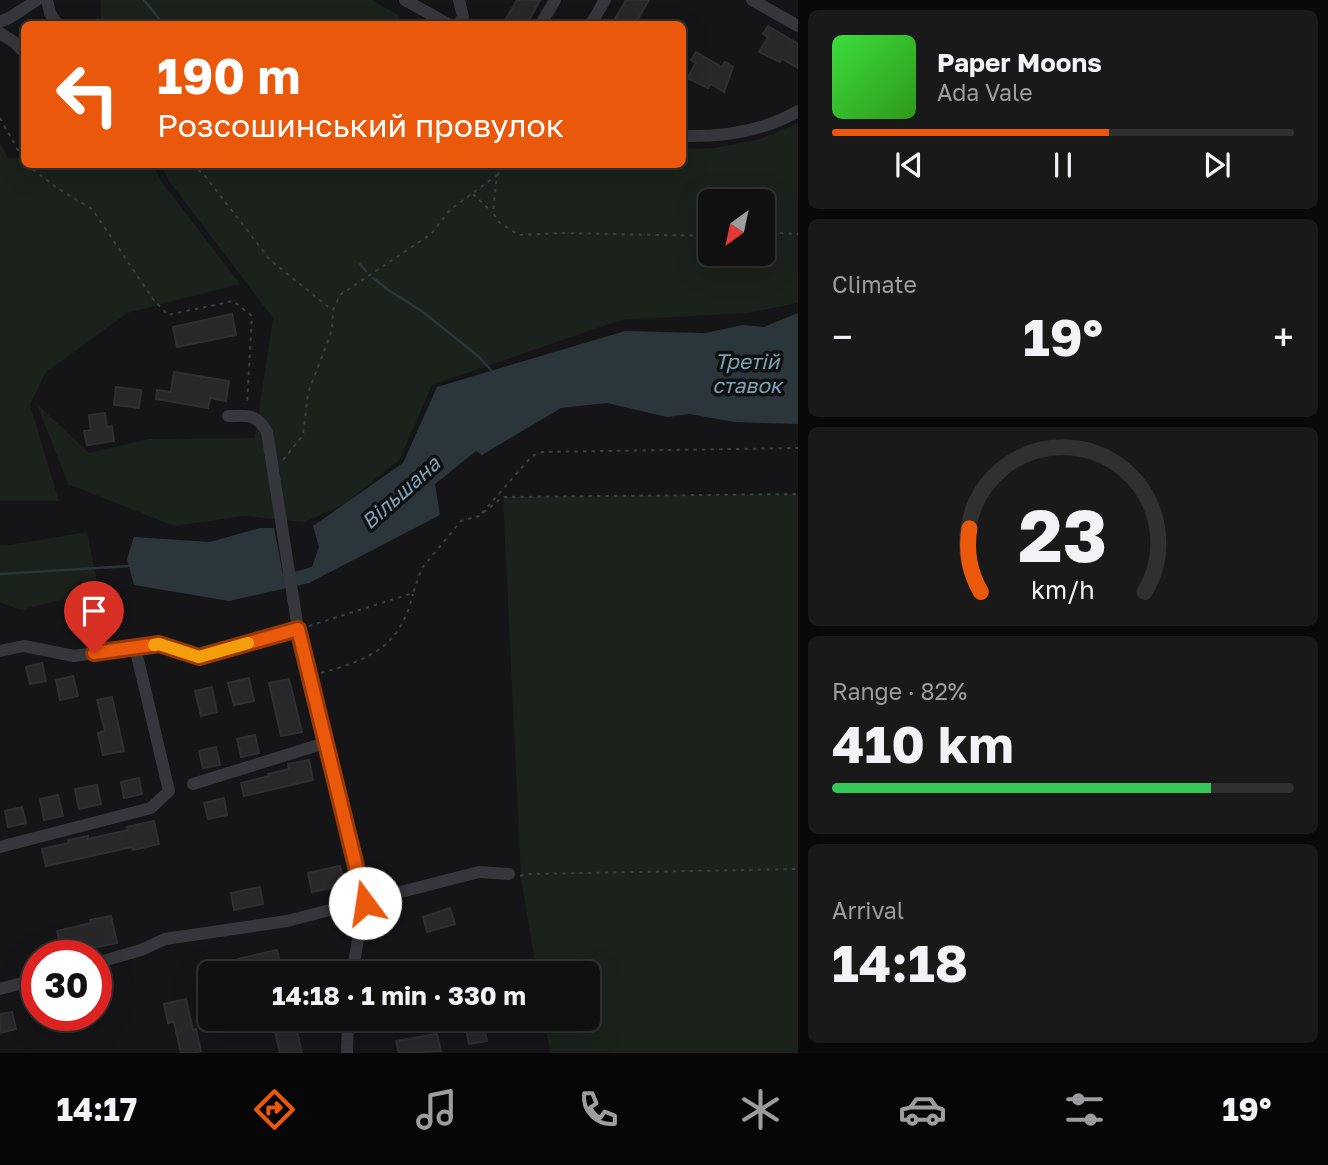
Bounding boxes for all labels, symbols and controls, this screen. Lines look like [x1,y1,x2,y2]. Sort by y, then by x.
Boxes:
text: 190 m [157,46,300,105]
text: Paper Moons [937,47,1102,78]
icon: left [42,49,133,140]
text: Ada Vale [937,78,1033,106]
text: Розсошинський провулок [157,106,564,144]
icon: previous [890,146,928,184]
icon: pause [1044,146,1082,184]
icon: next [1198,146,1236,184]
north arrow [698,189,775,266]
map controls [698,189,775,266]
text: Climate [832,270,917,298]
text: 19° [1023,305,1103,367]
text: − [832,314,853,359]
text: + [1273,314,1294,359]
water label: Третій ставок [712,348,785,398]
water label: Вільшана [356,450,446,534]
text: 23 [1019,492,1107,579]
text: km/h [1031,574,1095,605]
pin [64,581,124,653]
icon: arrive [75,592,113,630]
text: Range · 82% [832,677,967,705]
text: 410 km [832,712,1014,774]
position arrow [328,866,402,940]
text: Arrival [832,896,904,924]
text: 14:18 [832,931,968,993]
speed limit sign: 30 [21,940,112,1031]
text: 14:18 · 1 min · 330 m [272,980,526,1011]
icon: directions [250,1085,299,1134]
icon: music [412,1085,461,1134]
icon: phone [574,1085,623,1134]
icon: climate [736,1085,785,1134]
icon: car [898,1085,947,1134]
icon: filters [1060,1085,1109,1134]
text: 14:17 [57,1090,137,1128]
text: 19° [1222,1090,1271,1128]

